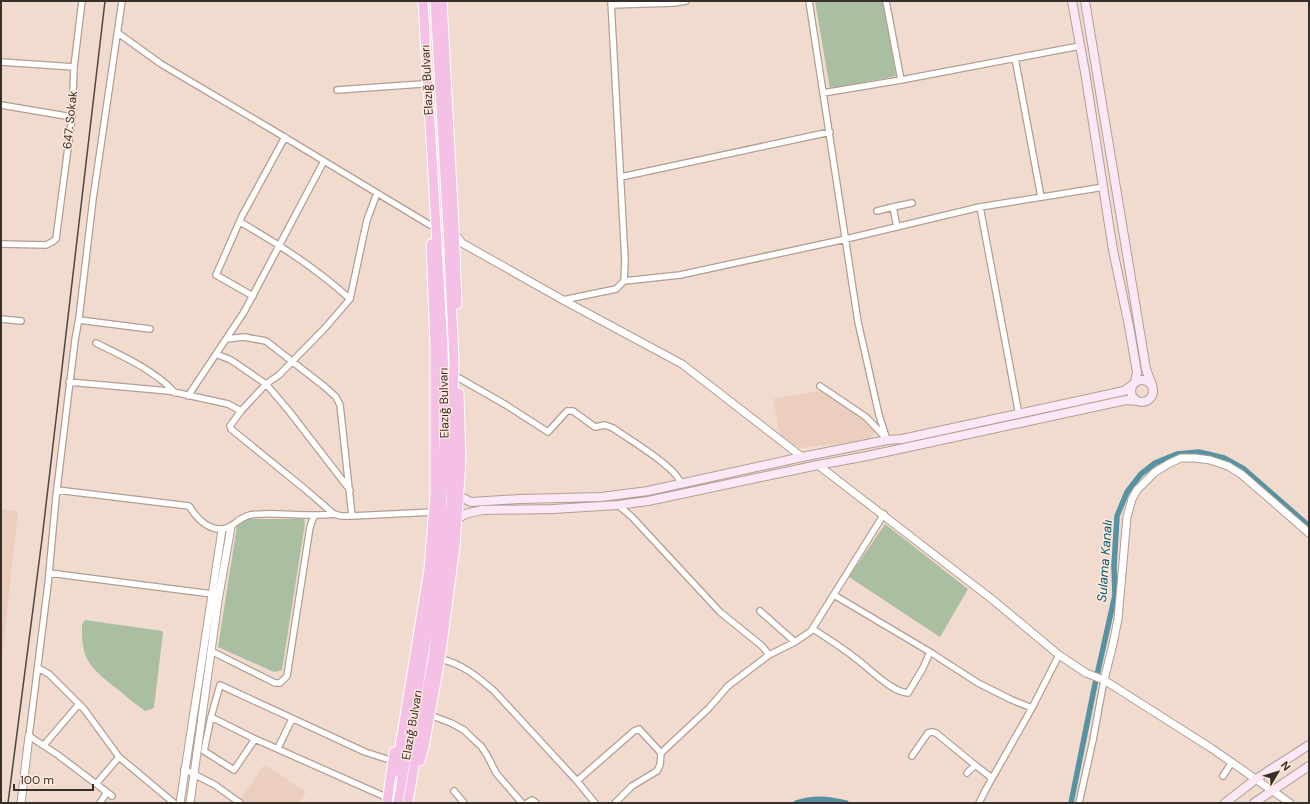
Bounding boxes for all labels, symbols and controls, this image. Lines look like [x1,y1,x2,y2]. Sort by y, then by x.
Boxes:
street label: Elazığ Bulvarı [417,44,437,116]
street label: 647. Sokak [59,90,81,150]
street label: Elazığ Bulvarı [435,368,453,438]
water label: Sulama Kanalı [1093,519,1116,603]
street label: Elazığ Bulvarı [398,689,426,761]
north arrow [1258,752,1298,792]
text: N [1278,758,1294,773]
scale bar [14,766,93,792]
text: 100 m [20,772,54,788]

